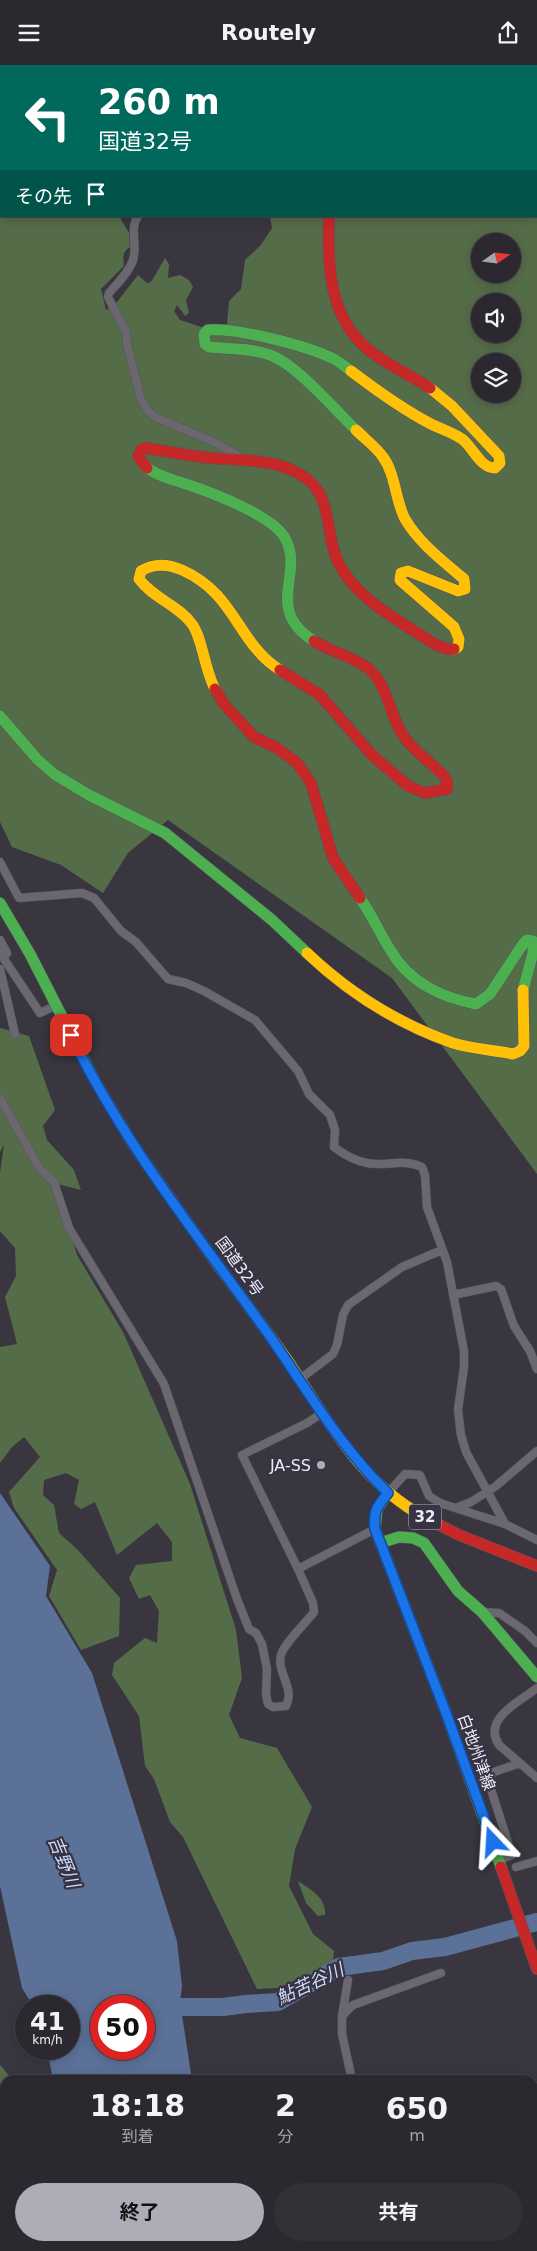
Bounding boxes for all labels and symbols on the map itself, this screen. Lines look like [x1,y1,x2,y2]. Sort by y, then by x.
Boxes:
north arrow [471,233,521,283]
pin [50,1014,92,1056]
street label: 国道32号 [212,1233,267,1300]
place label: JA-SS [269,1456,311,1475]
marker: JA-SS [315,1459,327,1471]
road number: 32 [409,1505,441,1529]
street label: 白地州津線 [454,1711,499,1793]
position arrow [466,1815,518,1867]
water label: 吉野川 [45,1833,85,1893]
water label: 鮎苦谷川 [273,1958,349,2008]
speed limit sign: 50 [90,1995,155,2060]

